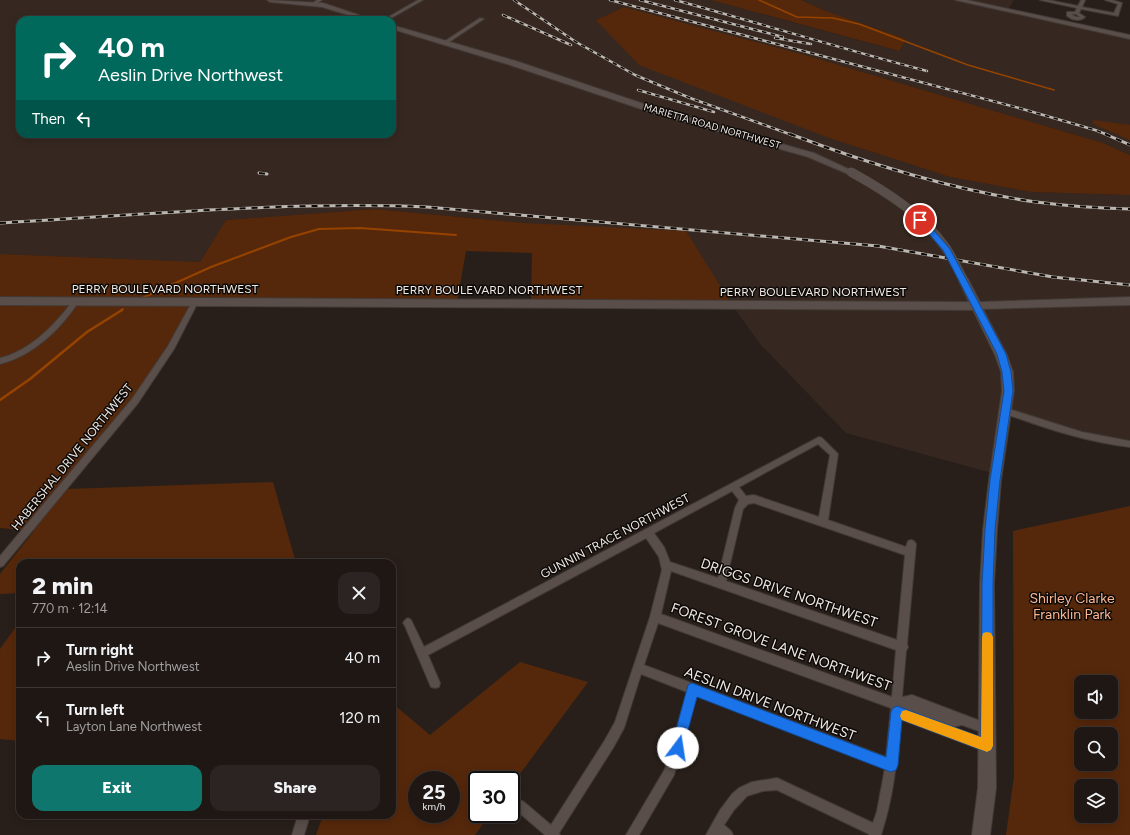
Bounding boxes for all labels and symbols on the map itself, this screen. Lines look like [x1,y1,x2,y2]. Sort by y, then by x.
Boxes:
street label: MARIETTA ROAD NORTHWEST [642,100,782,152]
pin [903,203,937,237]
street label: PERRY BOULEVARD NORTHWEST [72,282,259,296]
street label: PERRY BOULEVARD NORTHWEST [396,283,583,297]
street label: PERRY BOULEVARD NORTHWEST [720,285,907,299]
street label: HABERSHAL DRIVE NORTHWEST [8,381,136,533]
street label: GUNNIN TRACE NORTHWEST [538,491,692,581]
street label: DRIGGS DRIVE NORTHWEST [698,555,880,631]
park label: Shirley Clarke Franklin Park [1029,590,1115,623]
street label: FOREST GROVE LANE NORTHWEST [669,599,894,695]
street label: AESLIN DRIVE NORTHWEST [682,663,858,745]
position arrow [657,727,699,769]
speed limit sign: 30 [468,771,520,823]

